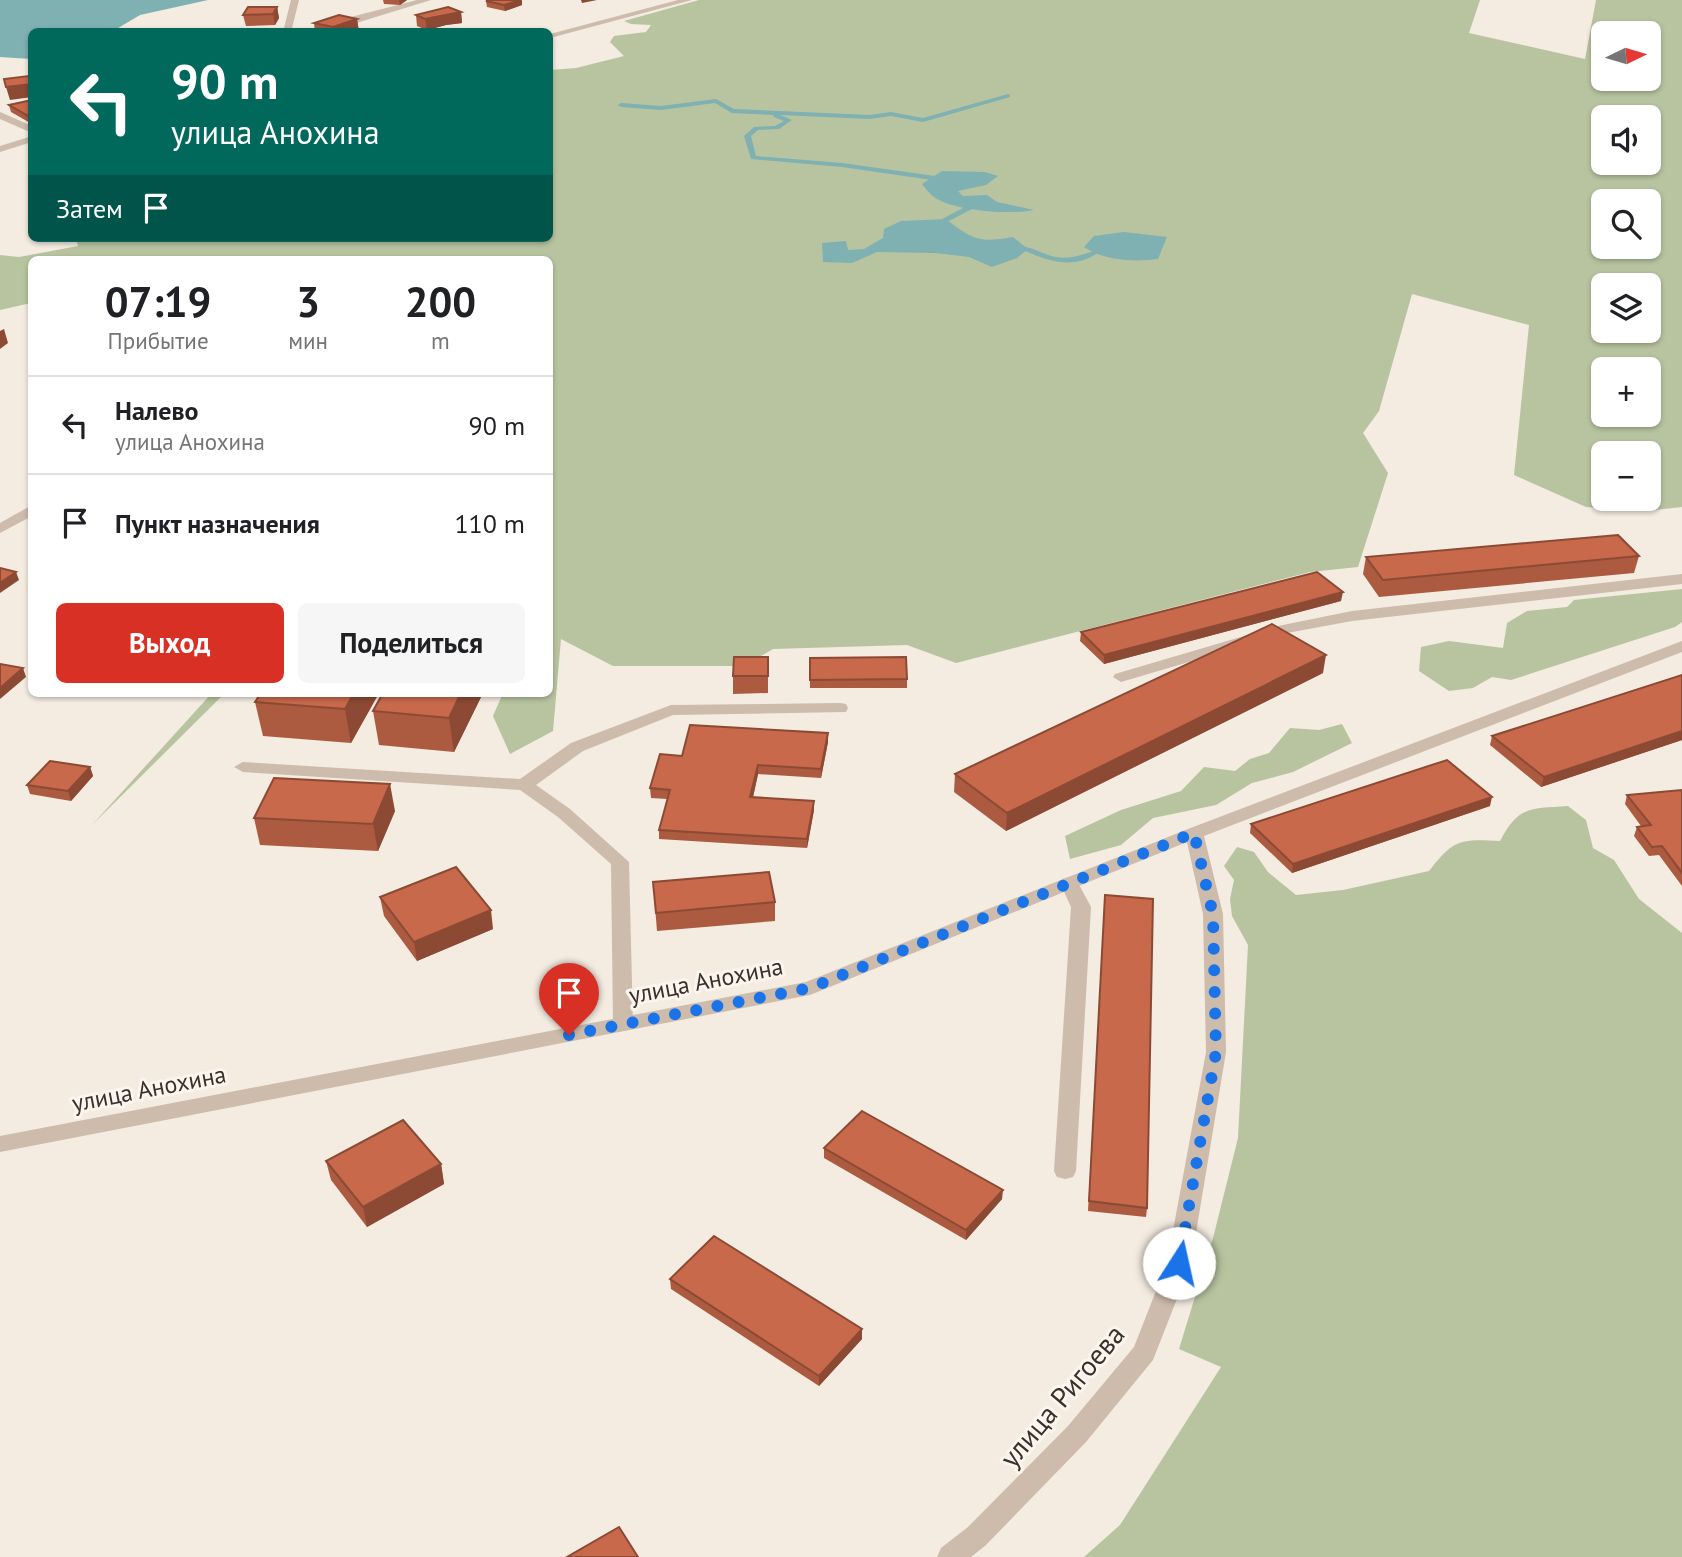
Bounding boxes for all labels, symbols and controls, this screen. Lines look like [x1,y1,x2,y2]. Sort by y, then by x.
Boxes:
north arrow [1591,21,1661,91]
map controls [1591,21,1661,511]
text: 90 m [171,49,278,113]
icon: left [56,56,147,147]
button: sound [1591,105,1661,175]
text: улица Анохина [171,111,380,153]
icon: arrive [137,189,175,227]
button: search [1591,189,1661,259]
text: Затем [56,192,123,225]
button: layers [1591,273,1661,343]
text: 07:19 [105,274,211,329]
text: 3 [296,274,320,329]
text: 200 [405,274,476,329]
text: Прибытие [108,326,209,355]
text: мин [288,326,328,355]
text: m [431,326,450,355]
button: + [1591,357,1661,427]
text: Налево [115,394,199,427]
icon: left [56,406,94,444]
text: 90 m [469,409,525,442]
text: улица Анохина [115,427,265,456]
button: − [1591,441,1661,511]
icon: arrive [56,504,94,542]
text: Пункт назначения [115,507,320,540]
text: 110 m [454,507,525,540]
button: Выход [56,603,284,683]
button: Поделиться [298,603,525,683]
street label: улица Анохина [626,950,786,1011]
pin [539,963,599,1035]
icon: arrive [550,974,588,1012]
street label: улица Анохина [69,1058,229,1119]
position arrow [1142,1226,1216,1300]
street label: улица Ригоева [991,1316,1132,1475]

